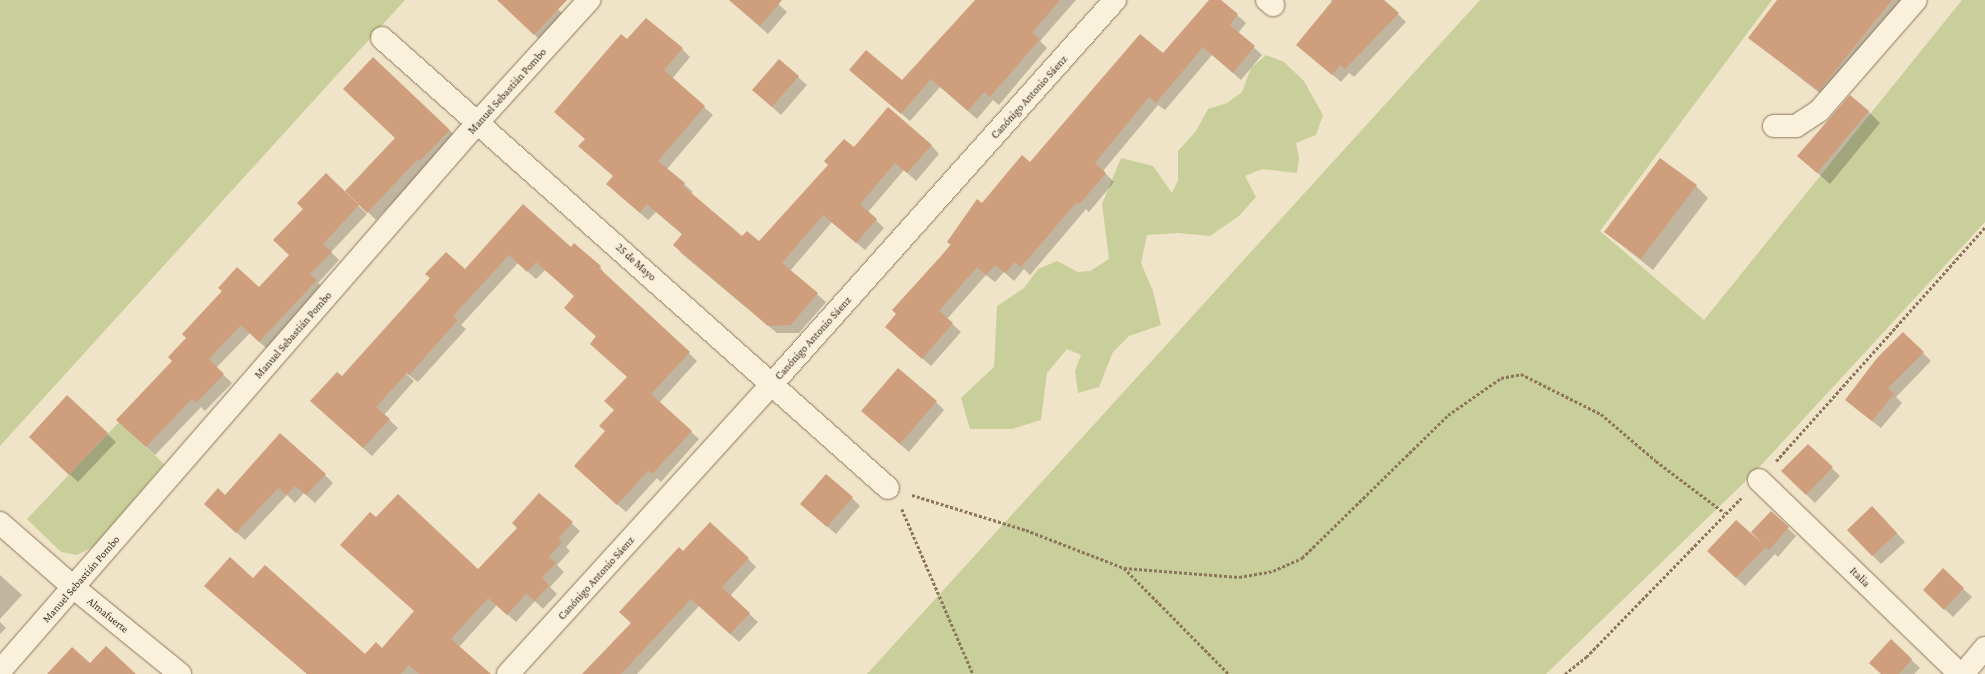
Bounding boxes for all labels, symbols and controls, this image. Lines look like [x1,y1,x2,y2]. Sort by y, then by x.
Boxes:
street label: Manuel Sebastián Pombo [465,45,549,137]
street label: Canónigo Antonio Sáenz [988,53,1070,141]
street label: 25 de Mayo [613,240,659,284]
street label: Manuel Sebastián Pombo [252,289,334,381]
street label: Canónigo Antonio Sáenz [772,294,854,382]
street label: Manuel Sebastián Pombo [40,533,122,625]
street label: Canónigo Antonio Sáenz [555,534,637,622]
street label: Italia [1847,564,1873,590]
street label: Almafuerte [85,594,131,636]

